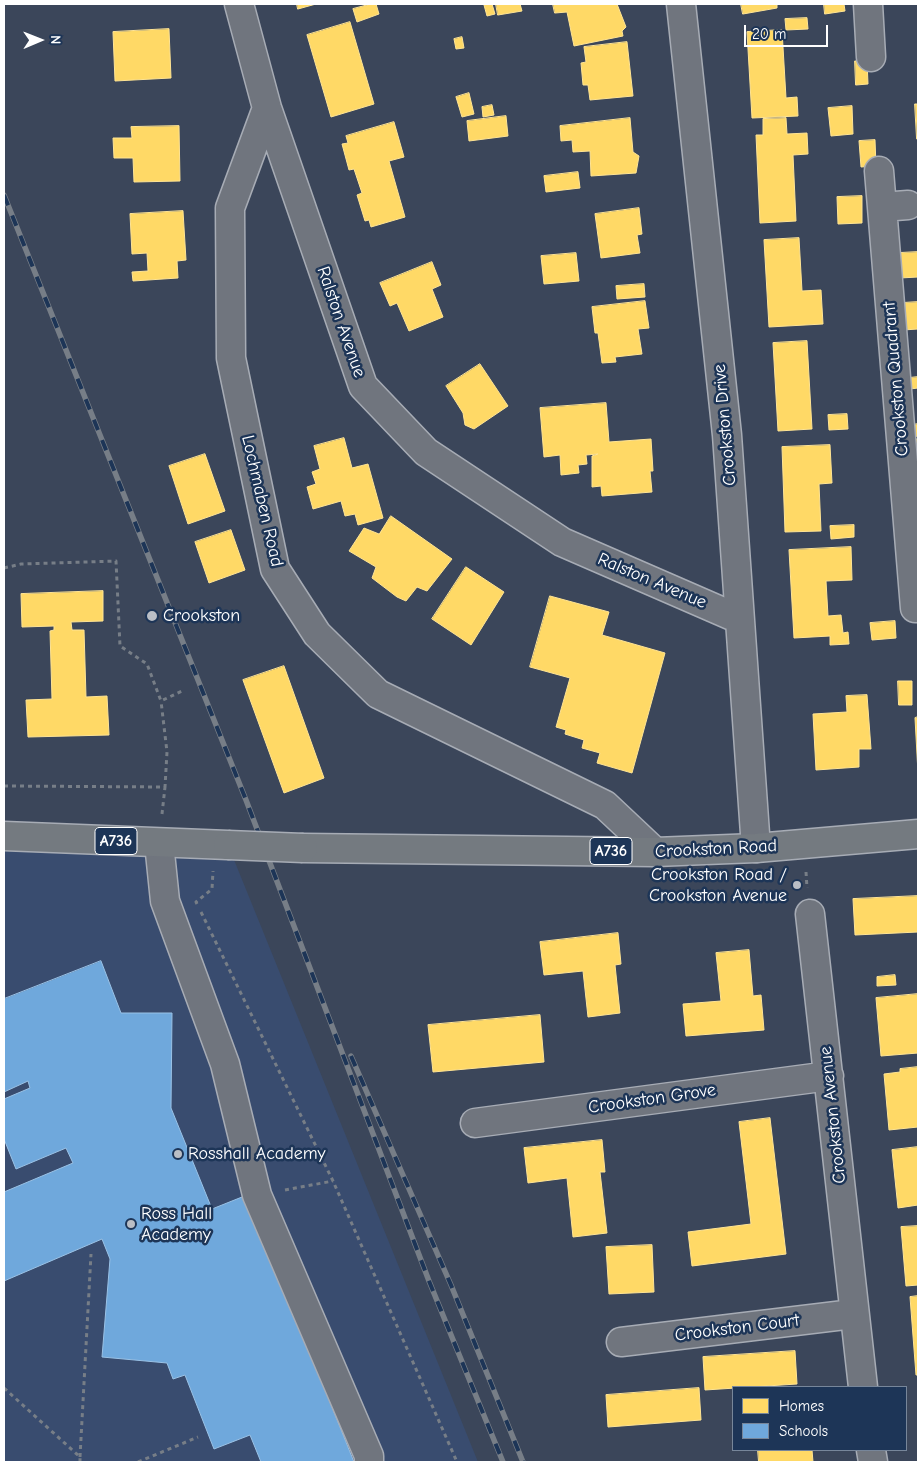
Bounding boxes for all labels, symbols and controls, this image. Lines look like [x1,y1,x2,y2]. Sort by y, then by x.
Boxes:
north arrow [15,15,65,65]
scale bar [747,15,831,47]
text: 20 m [752,25,786,43]
text: N [47,35,64,44]
street label: Ralston Avenue [312,264,370,380]
street label: Crookston Quadrant [878,301,914,457]
street label: Crookston Drive [709,363,741,487]
street label: Lochmaben Road [236,433,288,569]
street label: Ralston Avenue [594,548,710,614]
place label: Crookston [163,605,240,627]
marker: Crookston [145,609,159,623]
road number: A736 [95,828,137,854]
street label: Crookston Road [654,835,778,863]
road number: A736 [590,838,632,864]
place label: Crookston Road / Crookston Avenue [649,864,787,906]
marker: Crookston Road / Crookston Avenue [791,879,803,891]
street label: Crookston Avenue [815,1045,851,1185]
street label: Crookston Grove [587,1079,717,1119]
place label: Rosshall Academy [188,1143,326,1165]
marker: Rosshall Academy [172,1148,184,1160]
place label: Ross Hall Academy [141,1203,212,1246]
marker: Ross Hall Academy [125,1218,137,1230]
street label: Crookston Court [673,1310,801,1346]
legend [732,1386,907,1451]
text: Homes [779,1397,824,1415]
text: Schools [779,1422,828,1440]

